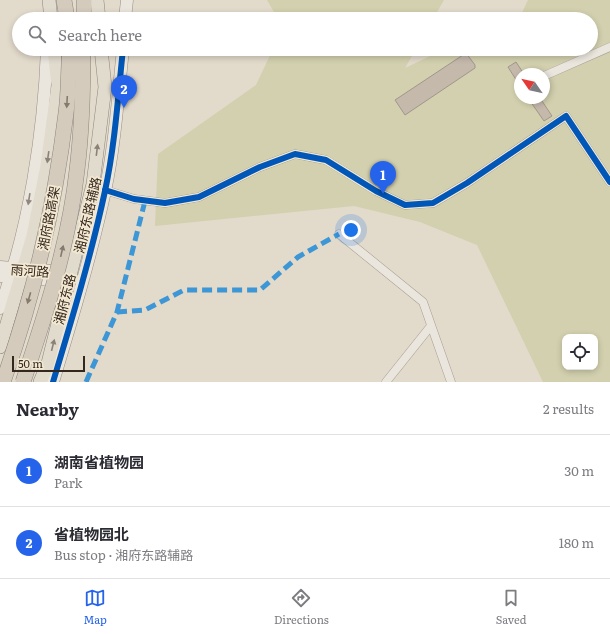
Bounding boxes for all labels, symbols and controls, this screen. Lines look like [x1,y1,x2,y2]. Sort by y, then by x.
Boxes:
search box [12,12,598,56]
icon: search [26,23,48,45]
text: Search here [58,23,142,46]
north arrow [514,68,550,104]
pin: 2 [111,75,137,108]
one-way arrow [63,96,70,108]
one-way arrow [94,144,100,157]
one-way arrow [45,151,51,163]
pin: 1 [370,161,396,194]
street label: 湘府东路辅路 [69,175,105,255]
street label: 湘府路高架 [32,184,64,252]
one-way arrow [26,193,32,205]
your location [341,220,361,240]
one-way arrow [60,245,66,257]
street label: 雨河路 [10,259,50,281]
street label: 湘府东路 [48,271,80,327]
one-way arrow [26,292,32,304]
map controls [562,334,598,370]
button: locate [562,334,598,370]
one-way arrow [50,339,56,351]
scale bar [12,354,85,373]
text: 50 m [18,355,43,371]
text: Nearby [16,396,79,421]
text: 2 results [543,399,594,418]
text: 湖南省植物园 [54,450,144,473]
text: 1 [26,461,32,480]
text: 30 m [564,461,594,480]
text: Park [54,473,83,492]
text: 省植物园北 [54,522,129,545]
text: 2 [26,533,32,552]
text: 180 m [559,533,594,552]
text: Bus stop · 湘府东路辅路 [54,545,193,564]
tab: Map [83,587,107,627]
tab: Directions [274,587,329,627]
tab: Saved [496,587,526,627]

